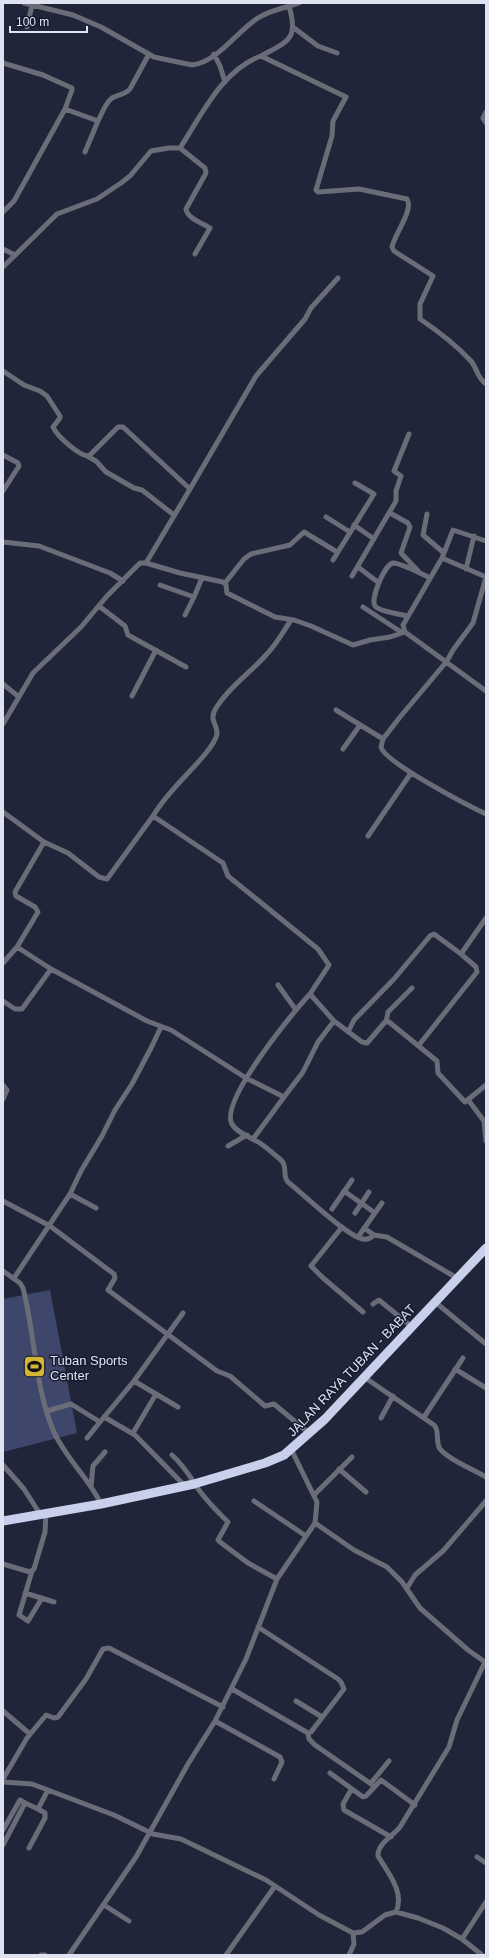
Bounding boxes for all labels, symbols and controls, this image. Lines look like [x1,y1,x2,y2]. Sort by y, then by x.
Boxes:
scale bar [10,8,87,34]
text: 100 m [16,15,49,29]
street label: JALAN RAYA TUBAN - BABAT [284,1301,418,1439]
place label: Tuban Sports Center [50,1353,128,1383]
sports icon: Tuban Sports Center [21,1354,47,1380]

